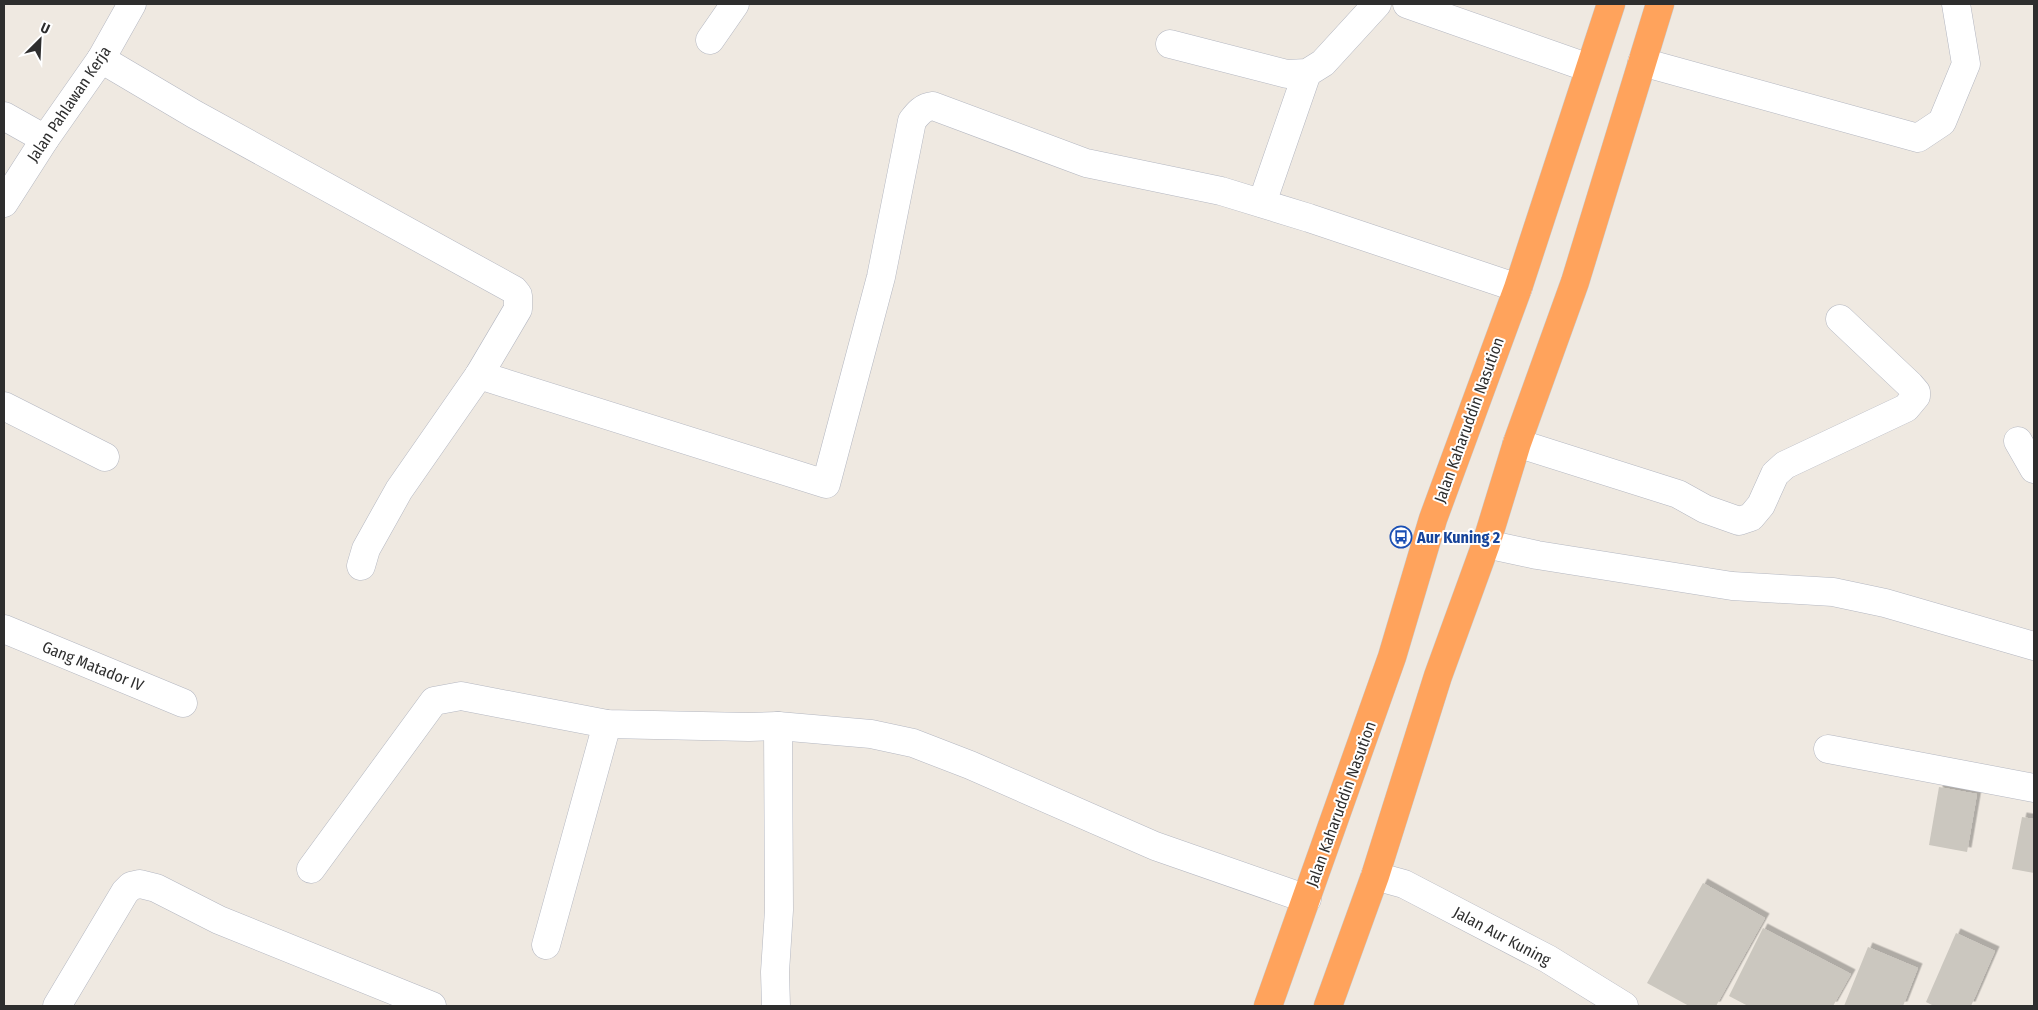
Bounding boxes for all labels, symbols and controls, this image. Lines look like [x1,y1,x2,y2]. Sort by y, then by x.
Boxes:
north arrow [15,15,65,65]
text: U [38,19,52,38]
street label: Jalan Pahlawan Kerja [23,42,115,166]
street label: Jalan Kaharuddin Nasution [1430,335,1508,505]
bus stop icon: Aur Kuning 2 [1389,525,1413,549]
place label: Aur Kuning 2 [1416,528,1501,547]
street label: Gang Matador IV [40,637,147,695]
street label: Jalan Kaharuddin Nasution [1302,719,1380,889]
street label: Jalan Aur Kuning [1450,902,1554,970]

